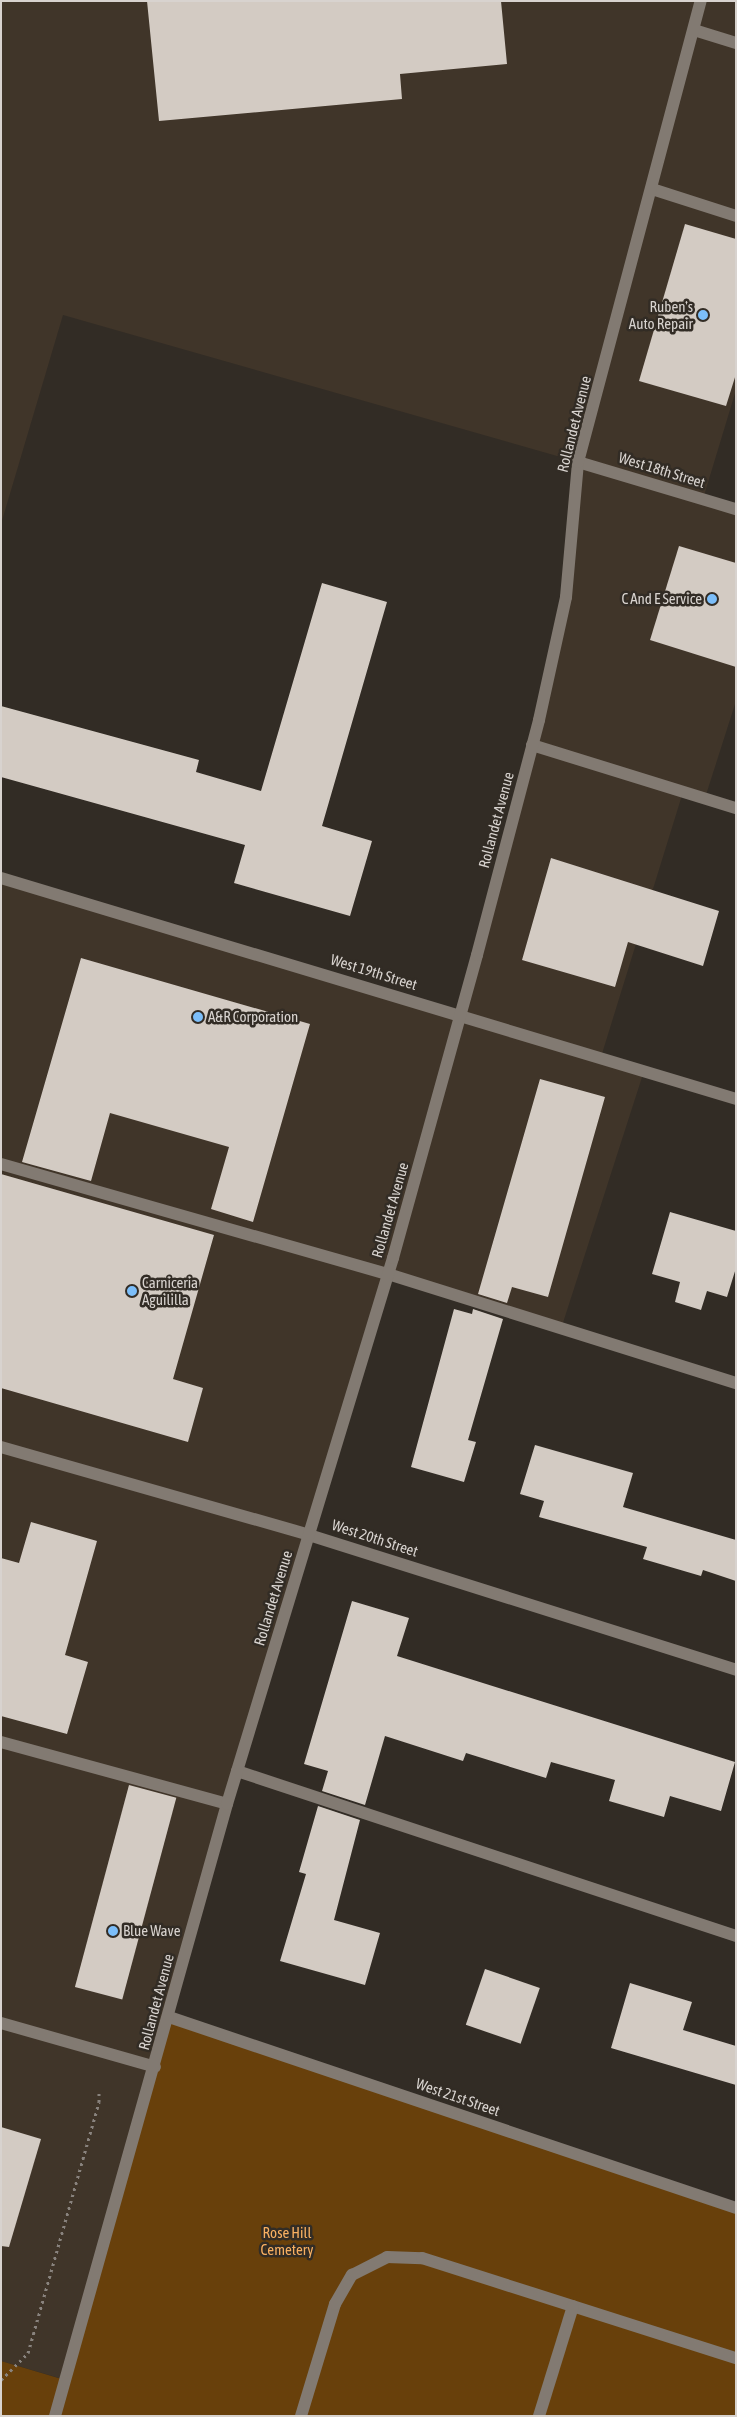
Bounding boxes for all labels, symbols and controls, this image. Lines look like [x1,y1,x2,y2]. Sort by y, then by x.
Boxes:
place label: Ruben's Auto Repair [629,297,693,332]
marker: Ruben's Auto Repair [697,309,709,321]
street label: Rollandet Avenue [553,374,595,474]
street label: West 18th Street [617,448,707,492]
place label: C And E Service [621,590,702,608]
marker: C And E Service [706,593,718,605]
street label: Rollandet Avenue [475,770,517,870]
street label: West 19th Street [329,950,419,994]
place label: A&R Corporation [208,1008,298,1026]
marker: A&R Corporation [192,1011,204,1023]
street label: Rollandet Avenue [368,1160,412,1260]
place label: Carniceria Aguililla [142,1273,198,1308]
marker: Carniceria Aguililla [126,1285,138,1297]
street label: West 20th Street [330,1516,420,1560]
street label: Rollandet Avenue [250,1548,296,1648]
place label: Blue Wave [123,1922,180,1940]
marker: Blue Wave [107,1925,119,1937]
street label: Rollandet Avenue [135,1952,177,2052]
street label: West 21st Street [414,2074,502,2120]
park label: Rose Hill Cemetery [261,2223,313,2258]

